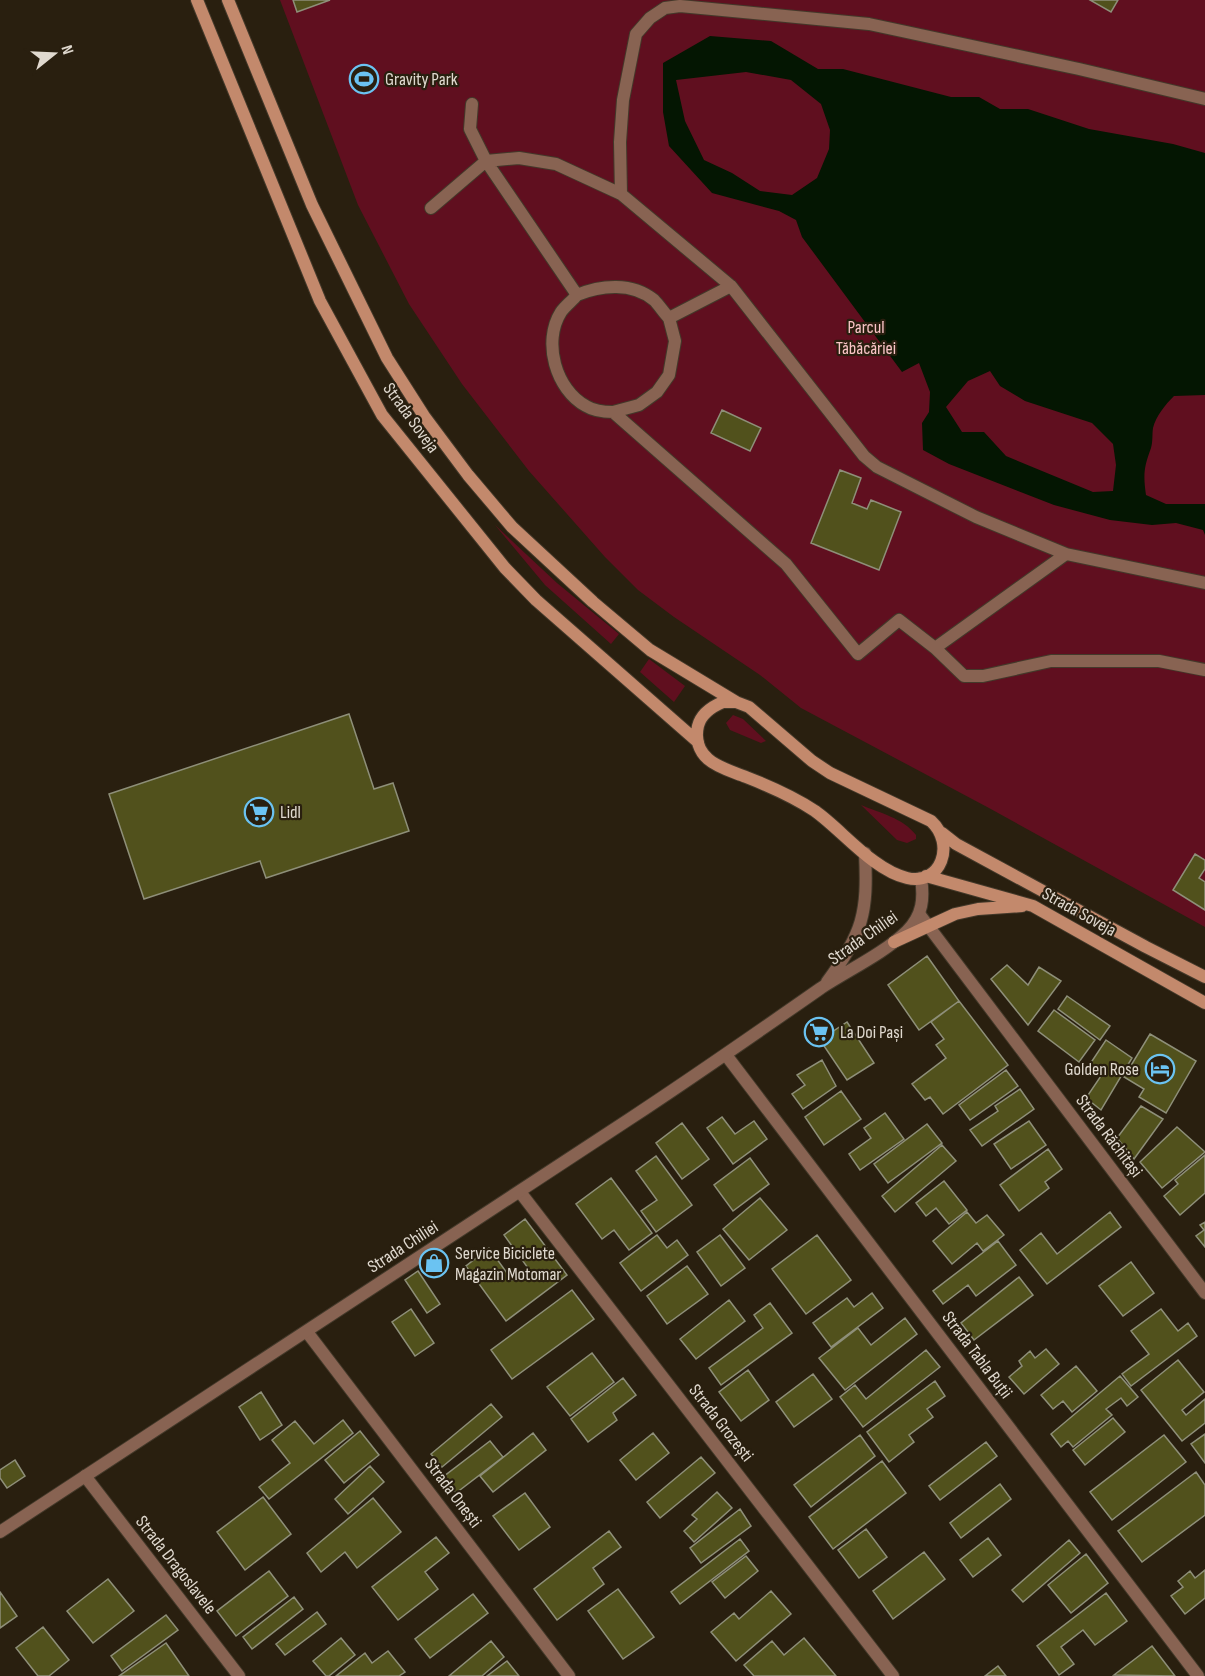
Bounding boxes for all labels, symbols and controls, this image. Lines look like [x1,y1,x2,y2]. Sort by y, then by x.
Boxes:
north arrow [24,24,84,84]
text: N [56,43,77,57]
sports icon: Gravity Park [348,63,380,95]
place label: Gravity Park [385,69,458,90]
park label: Parcul Tăbăcăriei [836,317,896,359]
street label: Strada Soveja [379,379,443,457]
supermarket icon: Lidl [243,796,275,828]
place label: Lidl [280,802,301,823]
street label: Strada Soveja [1038,883,1120,941]
street label: Strada Chiliei [824,907,902,969]
supermarket icon: La Doi Pași [803,1016,835,1048]
place label: La Doi Pași [840,1022,903,1043]
hotel icon: Golden Rose [1144,1053,1176,1085]
place label: Golden Rose [1065,1059,1139,1080]
street label: Strada Răchitași [1071,1091,1147,1181]
street label: Strada Chiliei [364,1216,442,1278]
place label: Service Biciclete Magazin Motomar [455,1243,562,1285]
shop icon: Service Biciclete Magazin Motomar [418,1247,450,1279]
street label: Strada Tabla Buții [937,1307,1017,1403]
street label: Strada Grozești [684,1380,758,1466]
street label: Strada Onești [420,1454,486,1532]
street label: Strada Dragoslavele [131,1512,221,1618]

